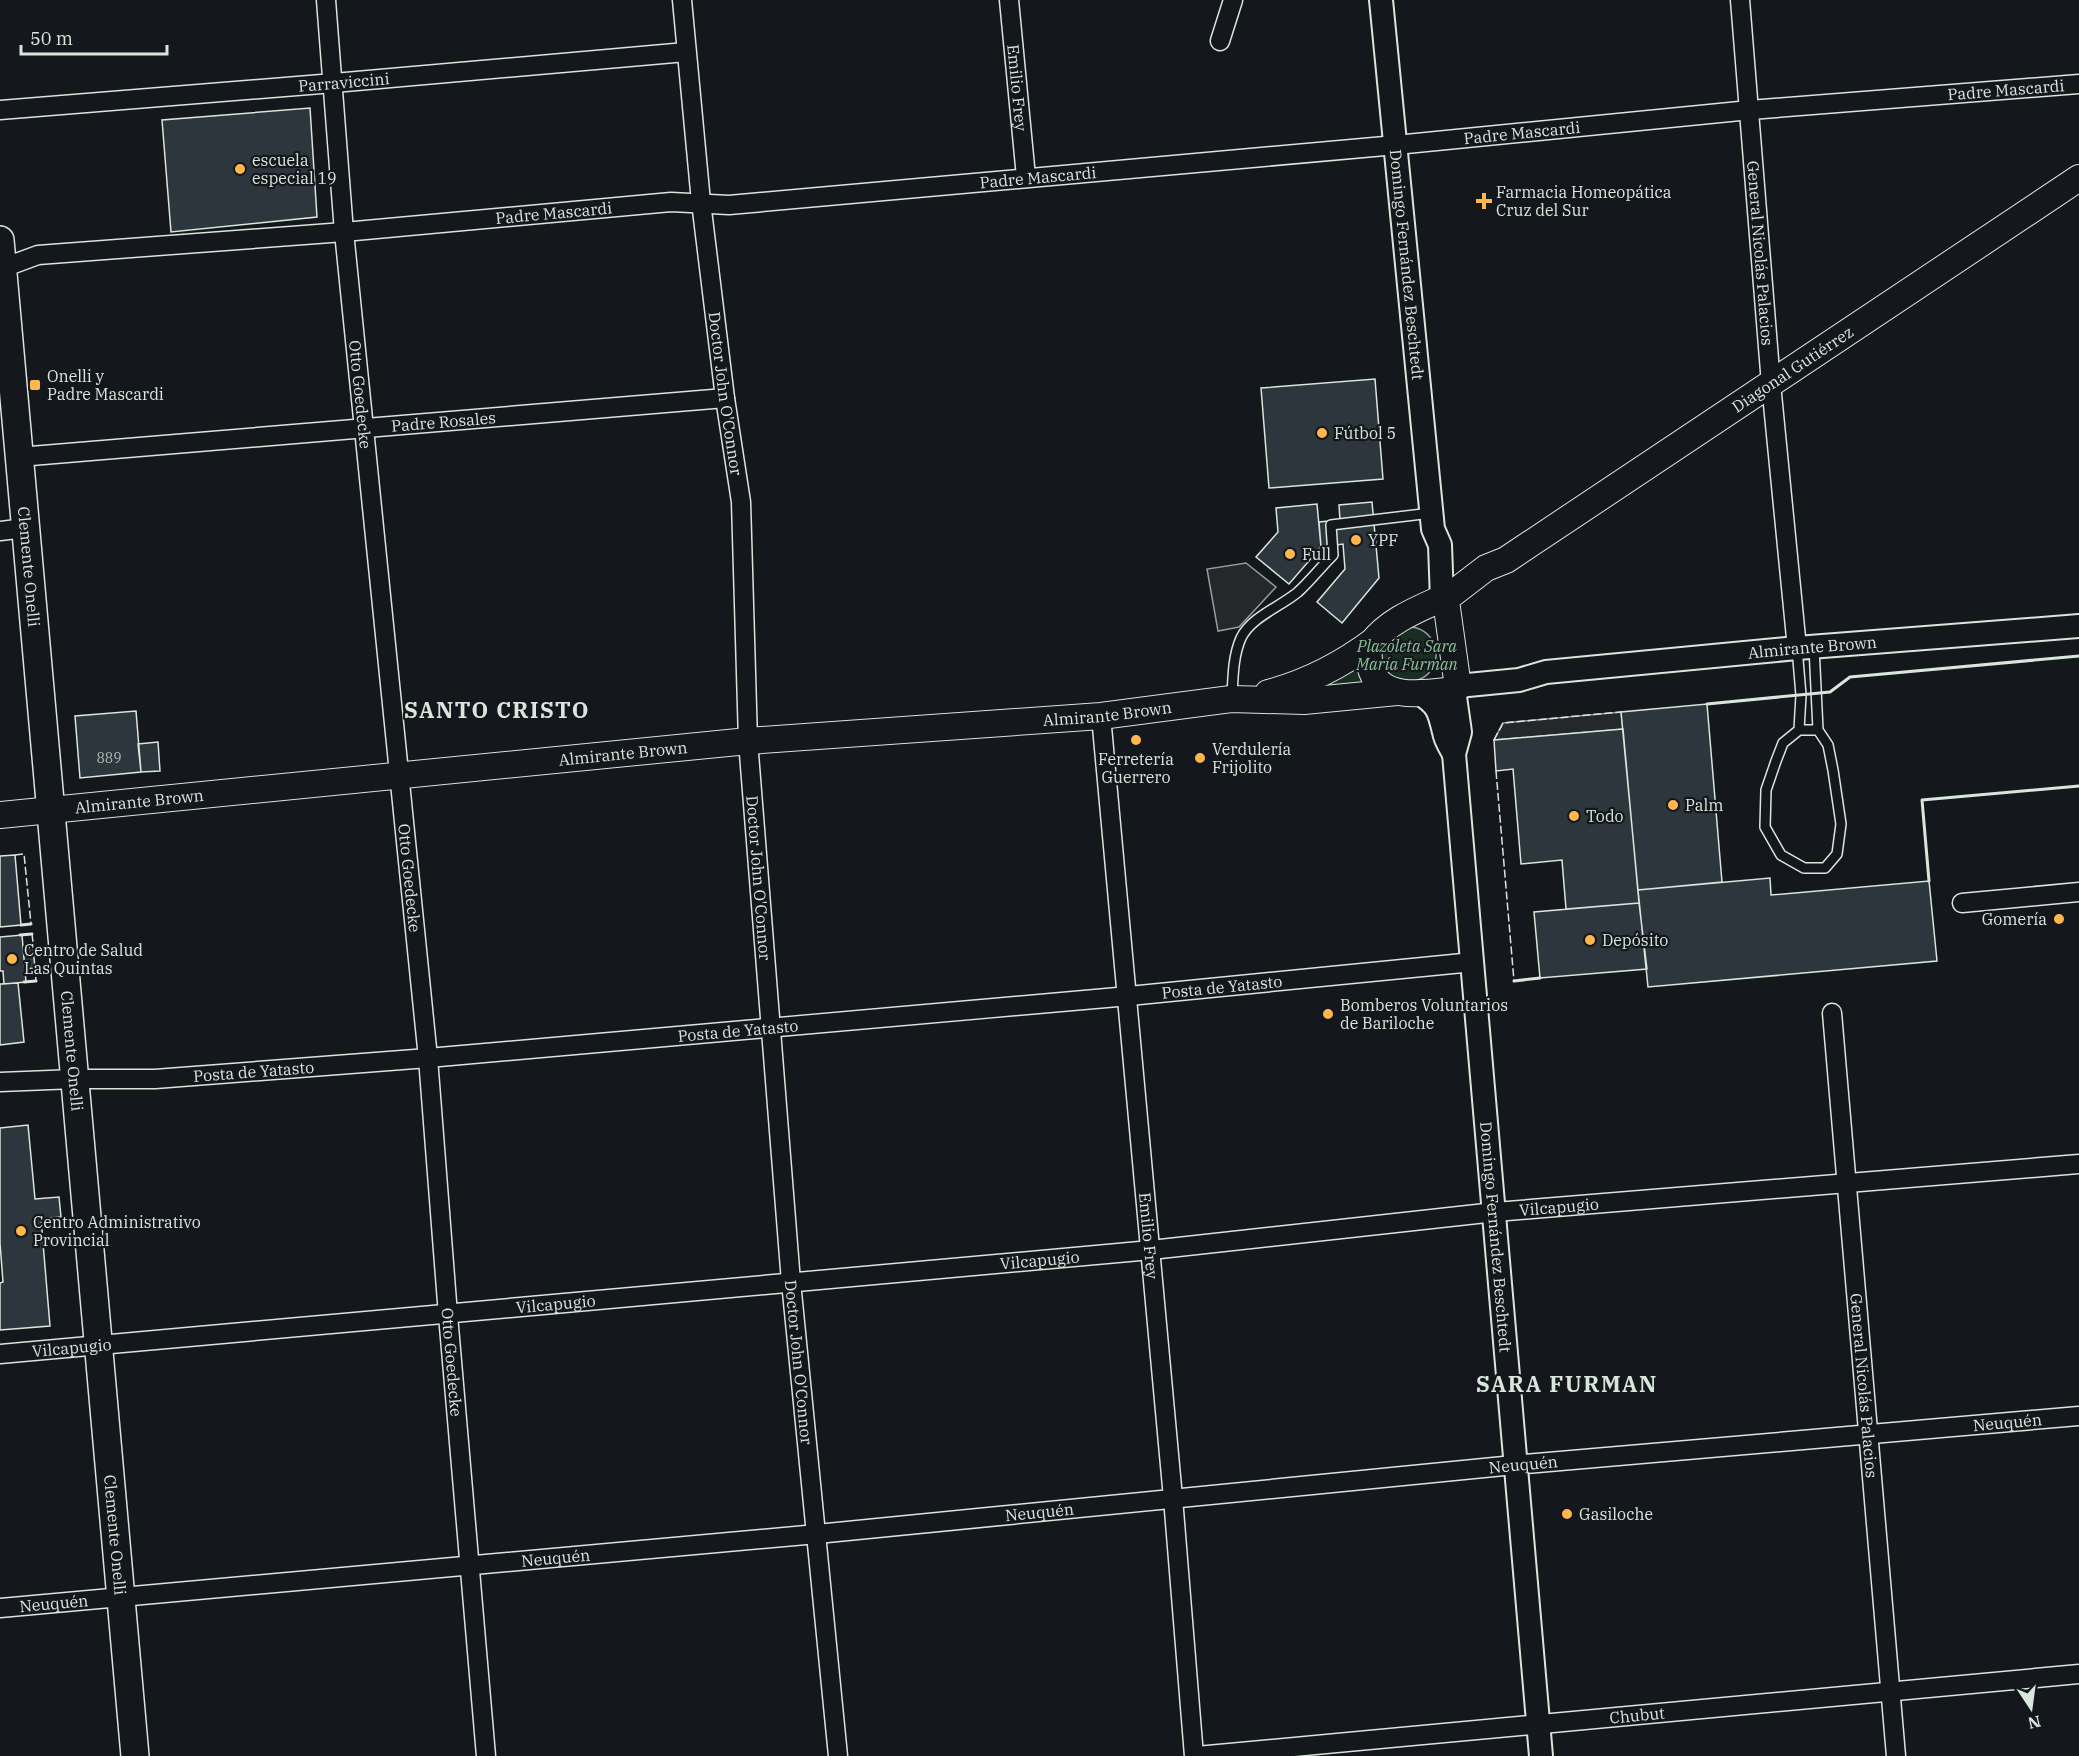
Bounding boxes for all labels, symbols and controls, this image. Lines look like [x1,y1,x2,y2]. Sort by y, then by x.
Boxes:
scale bar [21,18,166,56]
text: 50 m [30,27,73,50]
street label: Emilio Frey [1003,43,1032,132]
street label: Parraviccini [297,68,390,96]
street label: Padre Mascardi [1947,75,2065,104]
street label: Padre Mascardi [1463,117,1581,148]
street label: Domingo Fernández Beschtedt [1386,148,1428,381]
place label: escuela especial 19 [252,150,337,188]
street label: General Nicolás Palacios [1743,160,1778,346]
marker: escuela especial 19 [233,162,247,176]
street label: Padre Mascardi [979,162,1097,192]
place label: Farmacia Homeopática Cruz del Sur [1496,182,1672,220]
marker: Farmacia Homeopática Cruz del Sur [1477,194,1491,208]
street label: Padre Mascardi [495,197,613,228]
street label: Doctor John O'Connor [705,310,747,477]
street label: Diagonal Gutiérrez [1728,321,1857,417]
street label: Otto Goedecke [345,339,376,450]
place label: Onelli y Padre Mascardi [47,366,164,404]
marker: Onelli y Padre Mascardi [28,378,42,392]
street label: Padre Rosales [390,407,497,436]
place label: Fútbol 5 [1334,423,1396,443]
marker: Fútbol 5 [1315,426,1329,440]
street label: Clemente Onelli [14,506,44,628]
place label: YPF [1368,530,1398,550]
marker: YPF [1349,533,1363,547]
place label: Full [1302,544,1331,564]
marker: Full [1283,547,1297,561]
street label: Almirante Brown [1747,632,1878,663]
park label: Plazoleta Sara María Furman [1355,636,1458,674]
district label: SANTO CRISTO [404,695,590,724]
street label: Almirante Brown [1042,697,1173,730]
marker: Ferretería Guerrero [1129,733,1143,747]
street label: Almirante Brown [558,737,688,770]
place label: Verdulería Frijolito [1212,739,1292,777]
house number: 889 [96,749,122,767]
place label: Ferretería Guerrero [1098,749,1174,787]
marker: Verdulería Frijolito [1193,751,1207,765]
street label: Almirante Brown [74,785,205,818]
street label: Doctor John O'Connor [742,795,775,961]
place label: Palm [1685,795,1724,815]
marker: Palm [1666,798,1680,812]
place label: Todo [1586,806,1624,826]
marker: Todo [1567,809,1581,823]
street label: Otto Goedecke [394,823,425,933]
place label: Gomería [1982,909,2047,929]
marker: Gomería [2052,912,2066,926]
place label: Depósito [1602,930,1668,950]
marker: Depósito [1583,933,1597,947]
place label: Centro de Salud Las Quintas [24,940,143,978]
marker: Centro de Salud Las Quintas [5,952,19,966]
street label: Posta de Yatasto [1161,971,1283,1003]
street label: Clemente Onelli [57,990,88,1112]
place label: Bomberos Voluntarios de Bariloche [1340,995,1508,1033]
marker: Bomberos Voluntarios de Bariloche [1321,1007,1335,1021]
street label: Posta de Yatasto [677,1015,799,1046]
street label: Posta de Yatasto [193,1057,315,1086]
street label: Domingo Fernández Beschtedt [1476,1121,1516,1354]
street label: Emilio Frey [1135,1192,1163,1280]
street label: Vilcapugio [1518,1194,1600,1220]
place label: Centro Administrativo Provincial [33,1212,201,1250]
marker: Centro Administrativo Provincial [14,1224,28,1238]
street label: Vilcapugio [999,1247,1080,1274]
street label: Doctor John O'Connor [781,1279,817,1445]
street label: Vilcapugio [515,1290,596,1317]
street label: General Nicolás Palacios [1846,1292,1882,1479]
street label: Otto Goedecke [437,1307,467,1417]
street label: Vilcapugio [31,1334,112,1361]
district label: SARA FURMAN [1476,1369,1658,1398]
street label: Neuquén [1972,1409,2043,1435]
street label: Neuquén [1488,1451,1559,1477]
street label: Clemente Onelli [100,1474,131,1596]
street label: Neuquén [1004,1499,1075,1525]
place label: Gasiloche [1579,1504,1653,1524]
marker: Gasiloche [1560,1507,1574,1521]
street label: Neuquén [520,1545,591,1571]
street label: Neuquén [18,1590,89,1616]
north arrow [2001,1678,2061,1738]
street label: Chubut [1609,1703,1666,1728]
text: N [2026,1711,2043,1734]

